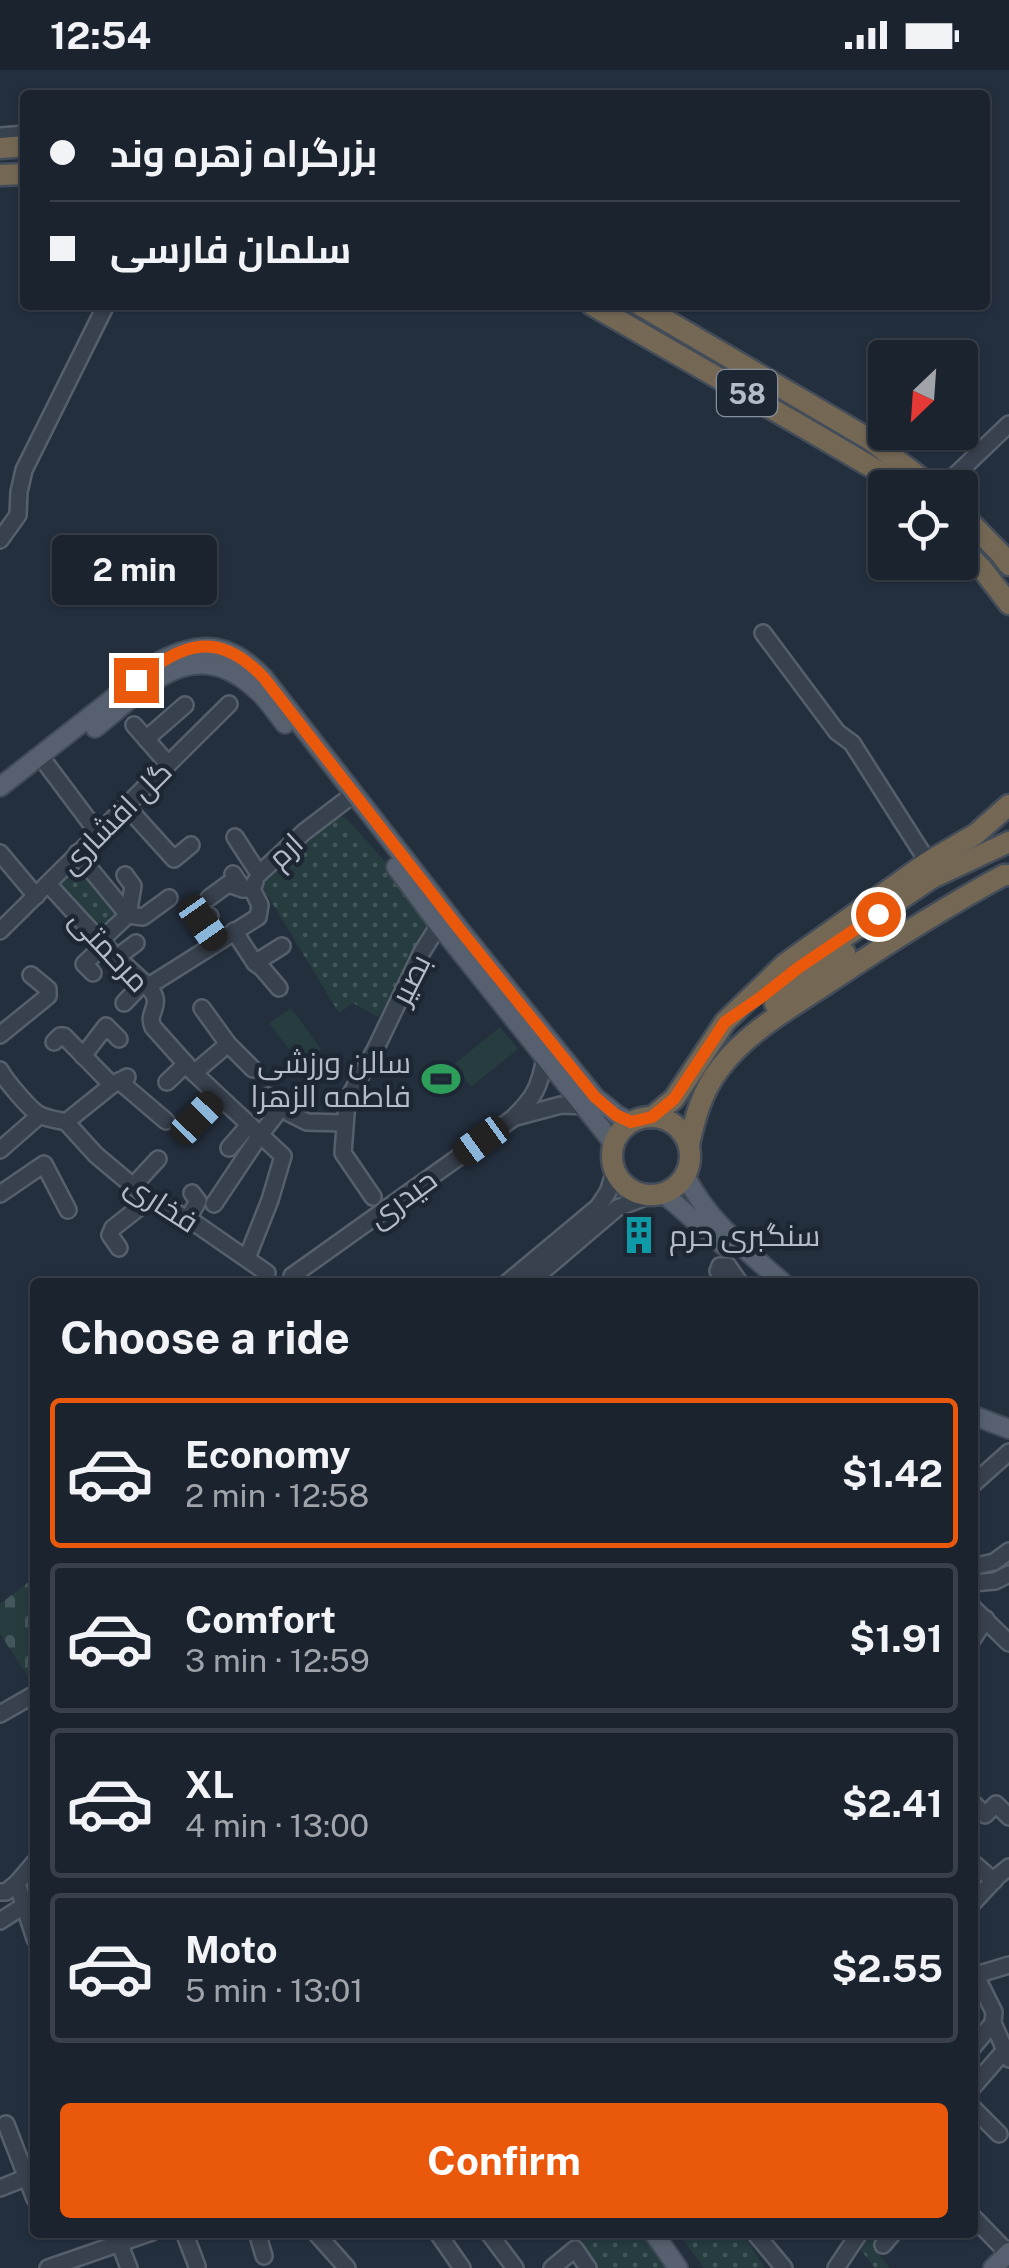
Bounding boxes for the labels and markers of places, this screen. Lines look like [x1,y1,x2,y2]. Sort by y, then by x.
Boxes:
place label: سالن ورزشی فاطمه الزهرا [251,1044,411,1114]
sports icon: سالن ورزشی فاطمه الزهرا [420,1058,462,1100]
building icon: سنگبری حرم [618,1214,660,1256]
place label: سنگبری حرم [669,1217,820,1256]

